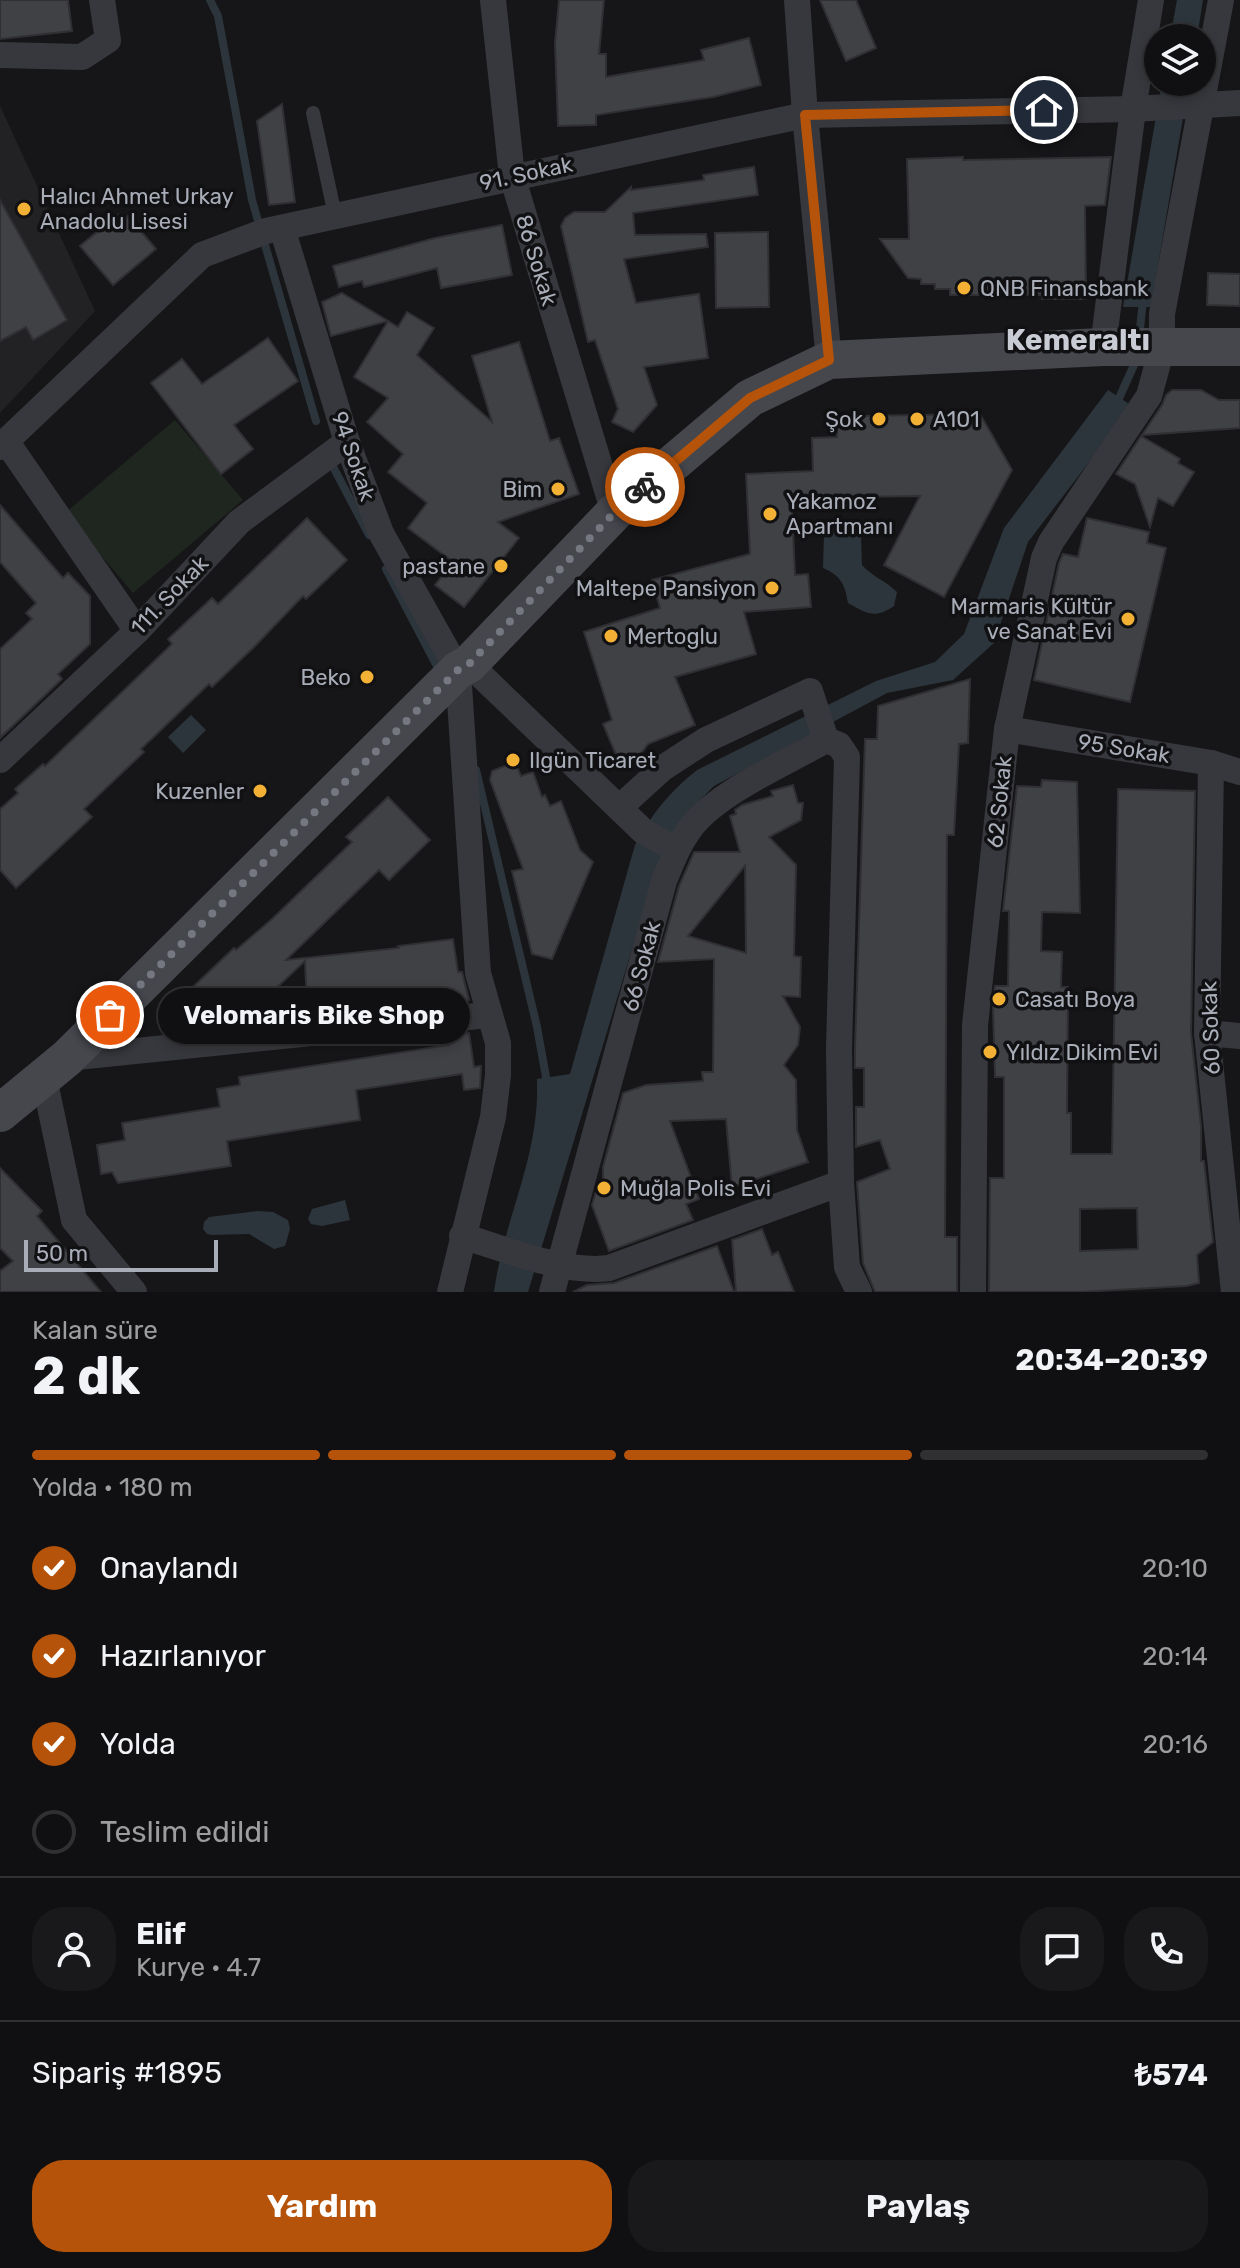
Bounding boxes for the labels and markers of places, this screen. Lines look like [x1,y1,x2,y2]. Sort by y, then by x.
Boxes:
pin [1010,76,1078,144]
place label: Halıcı Ahmet Urkay Anadolu Lisesi [40,183,234,235]
marker: Halıcı Ahmet Urkay Anadolu Lisesi [15,200,33,218]
place label: QNB Finansbank [980,275,1149,302]
marker: QNB Finansbank [955,279,973,297]
place label: Şok [825,406,864,433]
place label: A101 [933,406,980,433]
marker: Şok [870,410,888,428]
marker: A101 [908,410,926,428]
place label: Bim [502,476,542,503]
marker: Bim [549,480,567,498]
place label: Yakamoz Apartmanı [786,488,893,540]
marker: Yakamoz Apartmanı [761,505,779,523]
place label: pastane [402,553,485,580]
marker: pastane [492,557,510,575]
place label: Maltepe Pansiyon [576,575,756,602]
marker: Maltepe Pansiyon [763,579,781,597]
place label: Marmaris Kültür ve Sanat Evi [950,593,1113,645]
marker: Marmaris Kültür ve Sanat Evi [1119,610,1137,628]
place label: Mertoglu [627,623,718,650]
marker: Mertoglu [602,627,620,645]
place label: Beko [301,664,351,691]
marker: Beko [358,668,376,686]
place label: Ilgün Ticaret [529,747,657,774]
marker: Ilgün Ticaret [504,751,522,769]
place label: Kuzenler [155,778,245,805]
marker: Kuzenler [251,782,269,800]
pin [76,981,144,1049]
place label: Casatı Boya [1015,986,1135,1013]
callout: Velomaris Bike Shop [158,987,470,1043]
marker: Casatı Boya [990,990,1008,1008]
place label: Yıldız Dikim Evi [1006,1039,1158,1066]
marker: Yıldız Dikim Evi [981,1043,999,1061]
place label: Muğla Polis Evi [620,1175,771,1202]
marker: Muğla Polis Evi [595,1179,613,1197]

